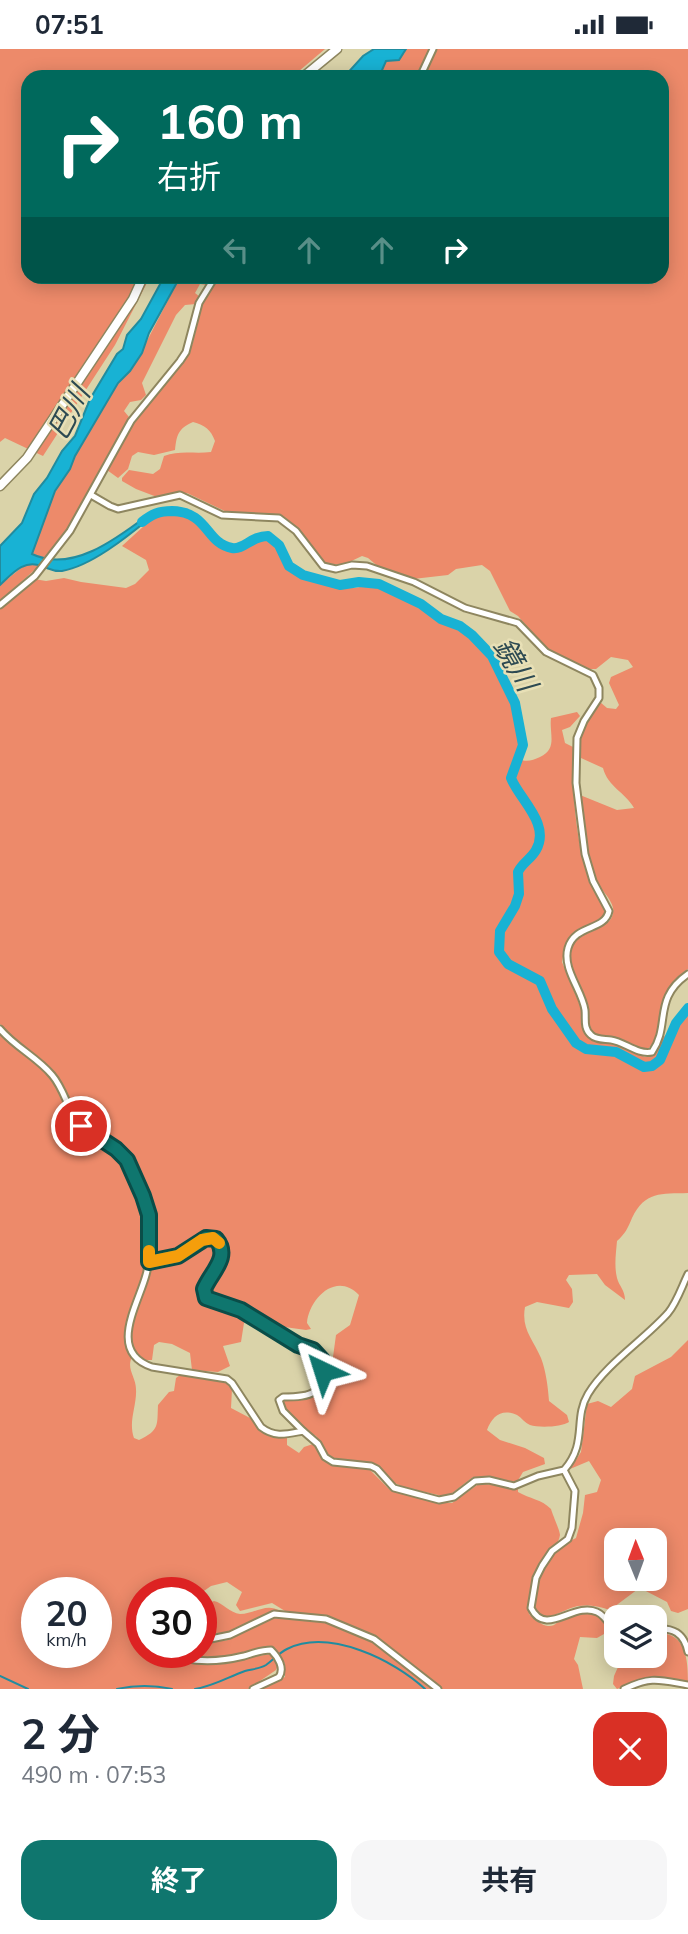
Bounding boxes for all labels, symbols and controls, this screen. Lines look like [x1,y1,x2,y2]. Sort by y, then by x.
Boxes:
text: 07:51 [35,8,104,41]
text: 160 m [157,90,303,151]
icon: right [42,98,133,189]
text: 右折 [157,156,221,196]
icon: left [217,231,255,269]
icon: ahead [290,231,328,269]
icon: ahead [363,231,401,269]
icon: right [436,231,474,269]
water label: 巴川 [39,376,98,445]
water label: 鏡川 [487,631,547,700]
pin [51,1096,111,1156]
icon: arrive [62,1107,100,1145]
position arrow [286,1334,360,1408]
north arrow [604,1528,667,1591]
map controls [604,1528,667,1668]
speed limit sign: 30 [126,1577,217,1668]
text: 20 [45,1591,88,1635]
button: layers [604,1605,667,1668]
text: km/h [46,1628,87,1651]
text: 2 分 [21,1707,100,1760]
button: close [593,1712,667,1786]
text: 490 m · 07:53 [21,1760,166,1789]
button: 終了 [21,1840,337,1920]
button: 共有 [351,1840,667,1920]

